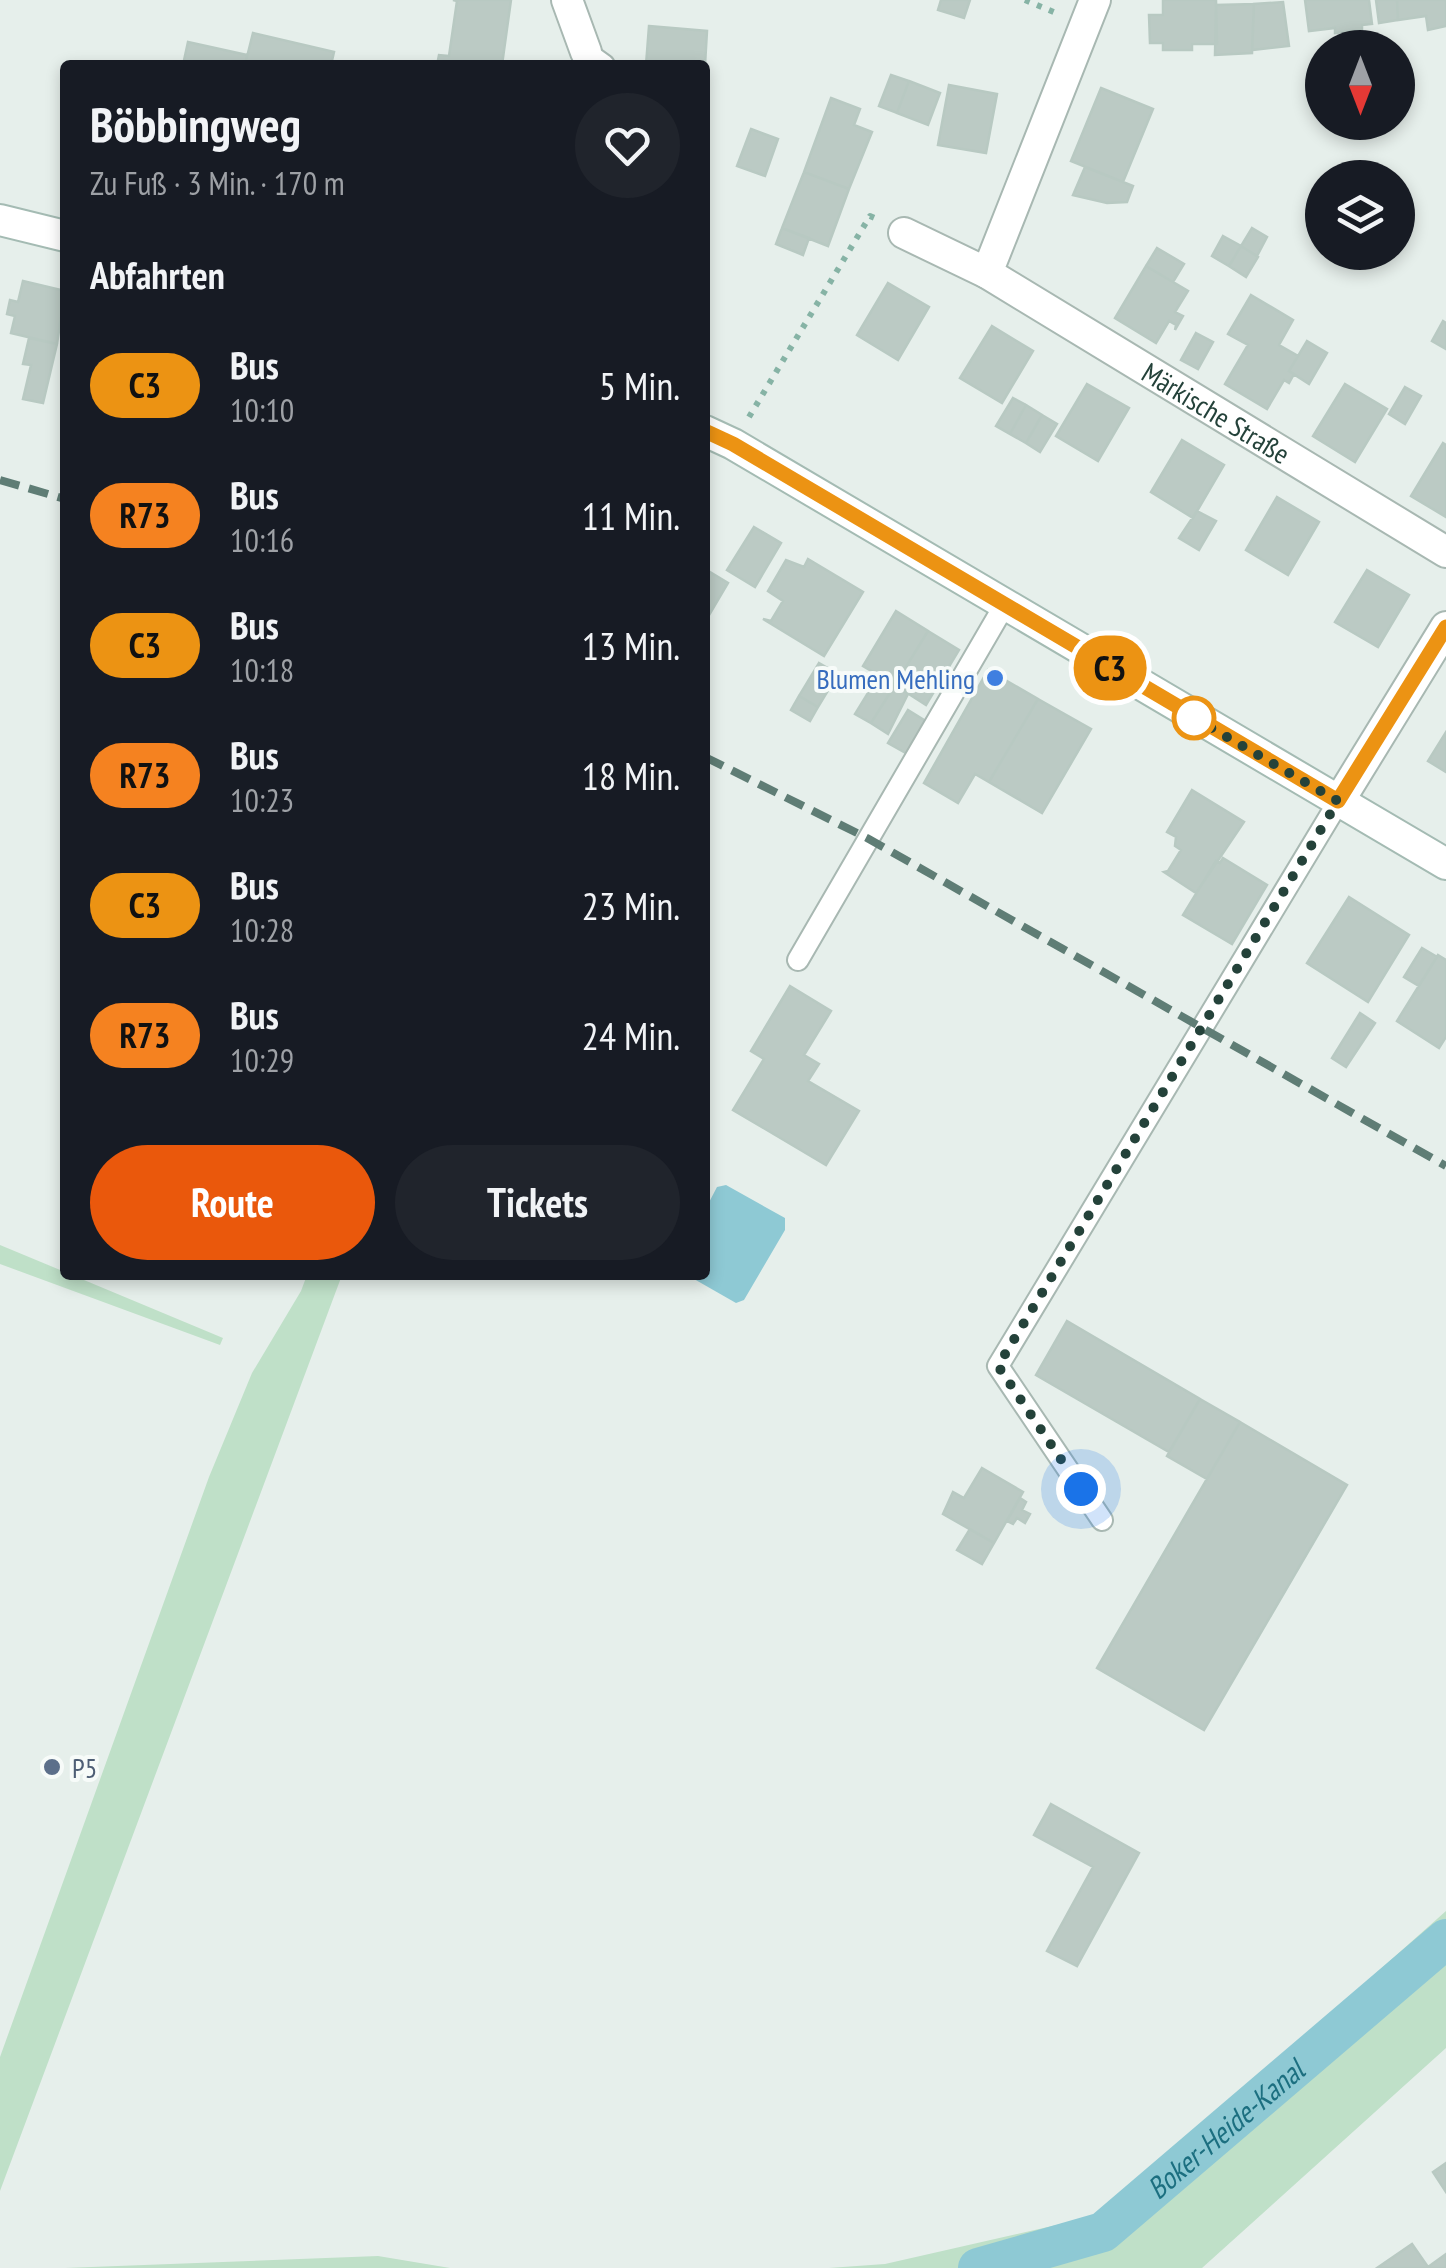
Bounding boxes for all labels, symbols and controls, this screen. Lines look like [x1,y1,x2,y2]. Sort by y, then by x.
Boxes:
north arrow [1305,30,1415,140]
map controls [1305,30,1415,270]
text: Böbbingweg [90,93,301,155]
button: heart [575,93,680,198]
button: layers [1305,160,1415,270]
text: Zu Fuß · 3 Min. · 170 m [90,162,345,204]
text: Abfahrten [90,250,225,299]
text: Bus [230,340,279,389]
street label: Märkische Straße [1135,353,1297,472]
text: 5 Min. [599,361,680,410]
text: C3 [129,362,161,408]
text: 10:10 [230,389,294,431]
text: Bus [230,470,279,519]
text: 11 Min. [582,491,680,540]
text: R73 [119,492,171,538]
text: 10:16 [230,519,294,561]
text: Bus [230,600,279,649]
text: 13 Min. [582,621,680,670]
text: C3 [129,622,161,668]
line badge: C3 [1065,636,1155,700]
text: C3 [1094,645,1126,691]
text: 10:18 [230,649,294,691]
place label: Blumen Mehling [816,660,975,697]
marker: Blumen Mehling [984,667,1006,689]
unlabelled marker [1173,697,1215,739]
text: Bus [230,730,279,779]
text: 18 Min. [582,751,680,800]
text: R73 [119,752,171,798]
text: 10:23 [230,779,294,821]
text: Bus [230,860,279,909]
text: 23 Min. [582,881,680,930]
text: C3 [129,882,161,928]
text: 10:28 [230,909,294,951]
text: Bus [230,990,279,1039]
text: 24 Min. [582,1011,680,1060]
text: R73 [119,1012,171,1058]
text: 10:29 [230,1039,294,1081]
button: Route [90,1145,375,1260]
button: Tickets [395,1145,680,1260]
your location [1056,1464,1106,1514]
place label: P5 [72,1749,97,1786]
marker: P5 [41,1756,63,1778]
water label: Boker-Heide-Kanal [1138,2048,1314,2206]

